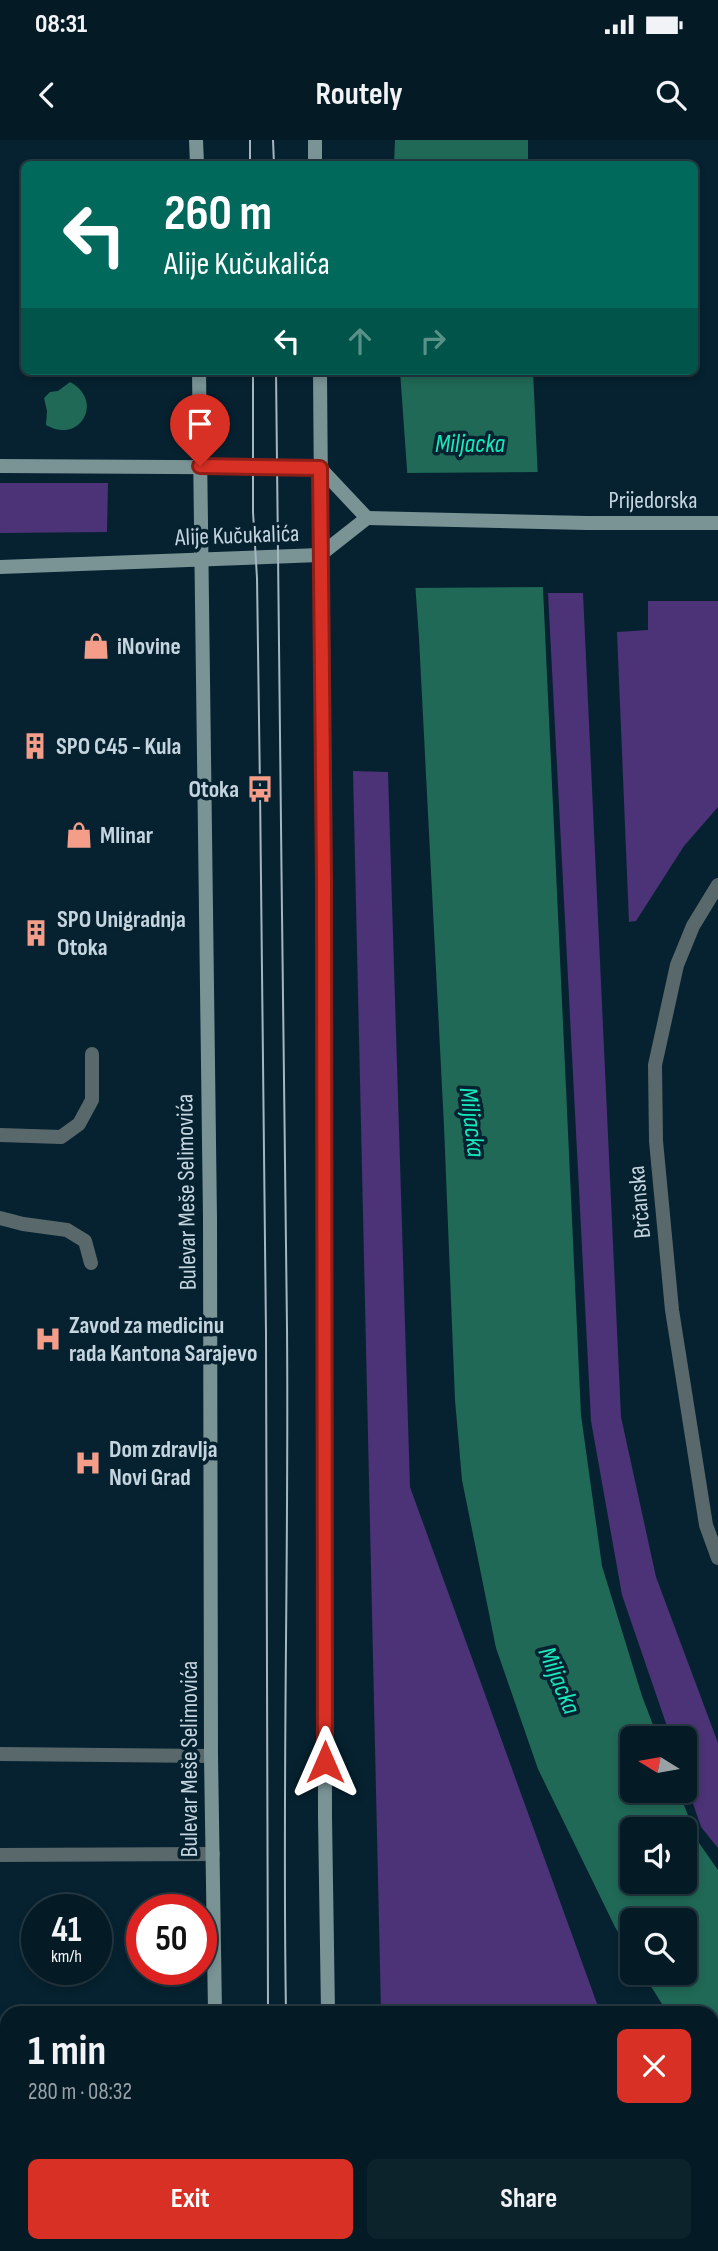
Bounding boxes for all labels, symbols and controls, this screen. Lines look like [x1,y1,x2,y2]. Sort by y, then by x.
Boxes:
text: 08:31 [35,9,87,40]
text: Routely [315,75,403,114]
icon: back [28,76,66,114]
icon: search [652,76,690,114]
text: 260 m [164,185,272,244]
icon: left [49,189,140,280]
text: Alije Kučukalića [164,245,330,284]
icon: left [268,322,306,360]
icon: ahead [341,322,379,360]
icon: right [414,322,452,360]
pin [170,394,230,466]
icon: arrive [181,405,219,443]
water label: Miljacka [435,429,506,460]
street label: Prijedorska [609,486,697,515]
street label: Alije Kučukalića [173,519,300,552]
shop icon: iNovine [81,631,111,661]
place label: iNovine [117,632,181,661]
building icon: SPO C45 - Kula [20,731,50,761]
place label: SPO C45 - Kula [56,732,181,761]
bus stop icon: Otoka [245,774,275,804]
place label: Otoka [188,775,239,804]
shop icon: Mlinar [64,820,94,850]
place label: Mlinar [100,821,154,850]
place label: SPO Unigradnja Otoka [57,905,186,962]
building icon: SPO Unigradnja Otoka [21,918,51,948]
water label: Miljacka [452,1085,491,1159]
street label: Bulevar Meše Selimovića [170,1094,203,1290]
street label: Brčanska [622,1164,657,1240]
place label: Zavod za medicinu rada Kantona Sarajevo [69,1311,257,1368]
hospital icon: Zavod za medicinu rada Kantona Sarajevo [33,1324,63,1354]
place label: Dom zdravlja Novi Grad [109,1435,217,1492]
hospital icon: Dom zdravlja Novi Grad [73,1448,103,1478]
water label: Miljacka [531,1642,587,1719]
street label: Bulevar Meše Selimovića [175,1661,204,1857]
position arrow [288,1725,362,1799]
north arrow [620,1726,696,1802]
map controls [620,1726,697,1985]
button: sound [620,1817,697,1894]
speed limit sign: 50 [126,1894,217,1985]
button: search [620,1908,697,1985]
text: 41 [51,1909,82,1952]
text: km/h [51,1946,82,1967]
text: 1 min [28,2026,106,2077]
button: close [617,2029,691,2103]
text: 280 m · 08:32 [28,2078,132,2106]
button: Exit [28,2159,353,2239]
button: Share [367,2159,691,2239]

